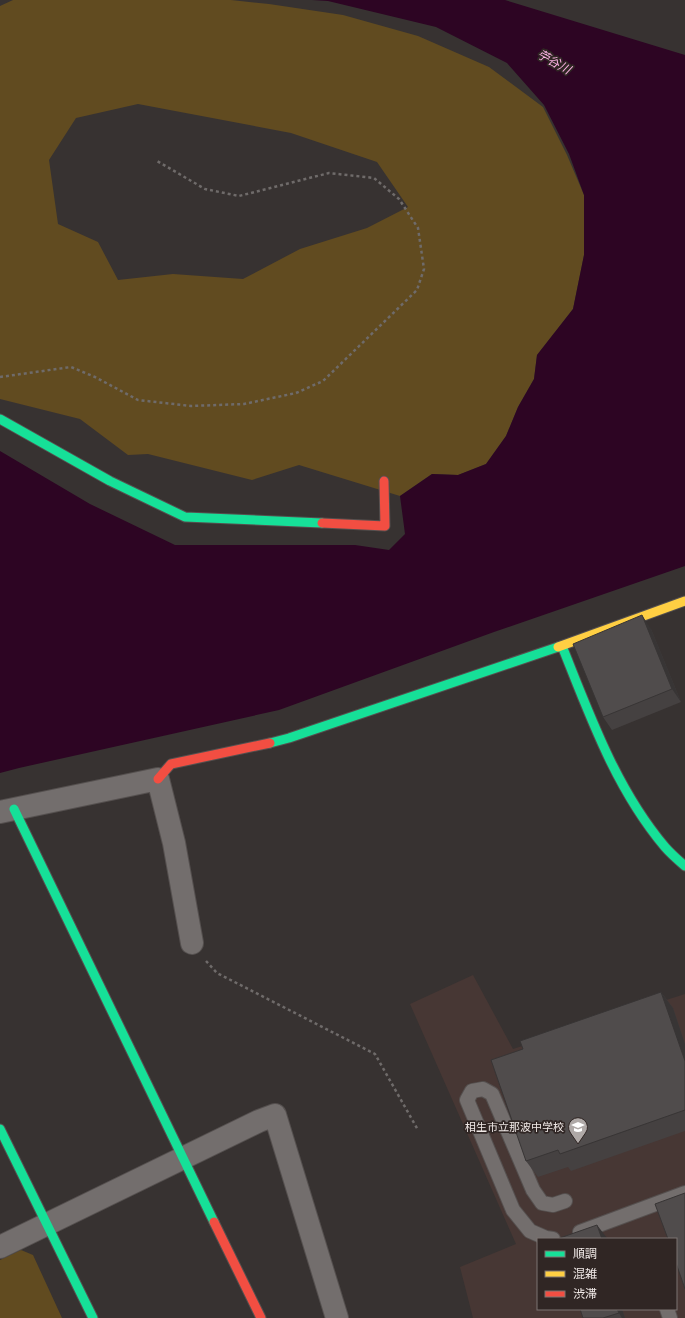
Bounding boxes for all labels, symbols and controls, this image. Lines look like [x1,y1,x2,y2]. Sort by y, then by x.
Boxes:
water label: 苧谷川 [534,45,576,79]
school or university icon: 相生市立那波中学校 [567,1116,589,1144]
place label: 相生市立那波中学校 [465,1118,564,1134]
legend [537,1238,677,1310]
text: 順調 [573,1244,597,1262]
text: 混雑 [573,1264,597,1282]
text: 渋滞 [573,1284,597,1302]

